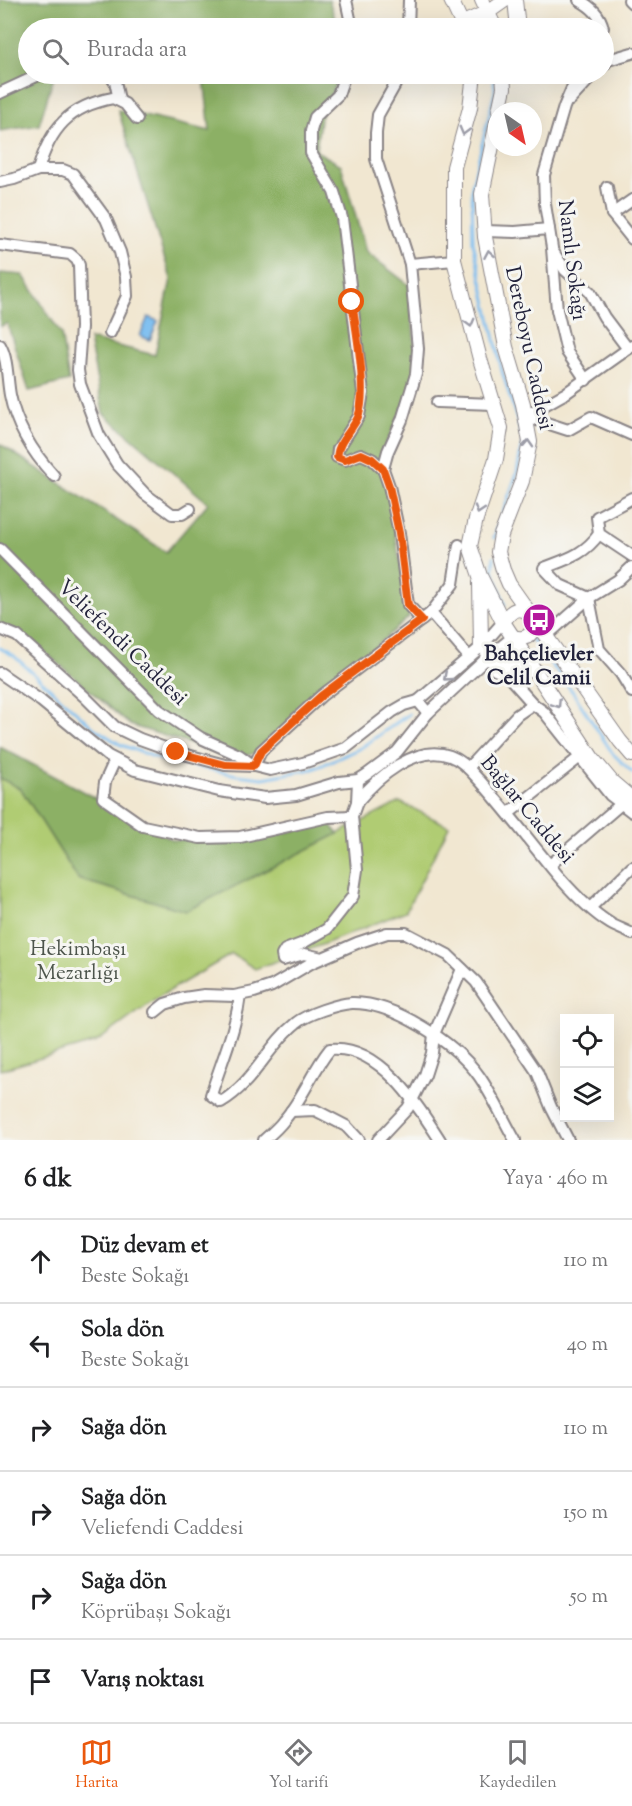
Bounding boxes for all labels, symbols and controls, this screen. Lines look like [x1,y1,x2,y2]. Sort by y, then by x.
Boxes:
search box [18,18,614,84]
icon: search [39,35,72,68]
text: Burada ara [87,35,187,67]
north arrow [488,102,542,156]
one-way arrow [459,125,471,136]
street label: Namlı Sokağı [549,198,593,322]
one-way arrow [483,249,495,259]
street label: Dereboyu Caddesi [496,264,560,433]
route start [338,288,364,314]
one-way arrow [463,318,476,328]
one-way arrow [522,439,535,448]
one-way arrow [474,504,486,515]
street label: Veliefendi Caddesi [50,573,193,713]
bus stop icon: Bahçelievler Celil Camii [521,602,557,638]
place label: Bahçelievler Celil Camii [484,640,594,694]
one-way arrow [443,670,453,681]
one-way arrow [549,697,560,708]
route end [162,738,188,764]
street label: Bağlar Caddesi [472,749,581,871]
park label: Hekimbaşı Mezarlığı [30,935,126,989]
map controls [560,1014,614,1122]
button: locate [560,1014,614,1068]
button: layers [560,1068,614,1122]
text: 6 dk [24,1161,72,1198]
text: Yaya · 460 m [502,1165,608,1194]
text: Düz devam et [81,1231,208,1263]
icon: ahead [24,1245,57,1278]
text: 110 m [563,1247,608,1276]
text: Beste Sokağı [81,1263,189,1292]
text: Sola dön [81,1315,164,1347]
icon: left [24,1329,57,1362]
text: 40 m [567,1331,608,1360]
text: Beste Sokağı [81,1347,189,1376]
icon: right [24,1413,57,1446]
text: Sağa dön [81,1413,167,1445]
text: 110 m [563,1415,608,1444]
text: Sağa dön [81,1483,167,1515]
icon: right [24,1497,57,1530]
text: 150 m [563,1499,608,1528]
text: Veliefendi Caddesi [81,1515,243,1544]
text: Sağa dön [81,1567,167,1599]
icon: right [24,1581,57,1614]
text: 50 m [570,1583,608,1612]
text: Köprübaşı Sokağı [81,1599,231,1628]
icon: arrive [24,1665,57,1698]
text: Varış noktası [81,1665,204,1697]
tab: Harita [75,1736,118,1795]
tab: Yol tarifi [269,1736,329,1795]
tab: Kaydedilen [479,1736,557,1795]

